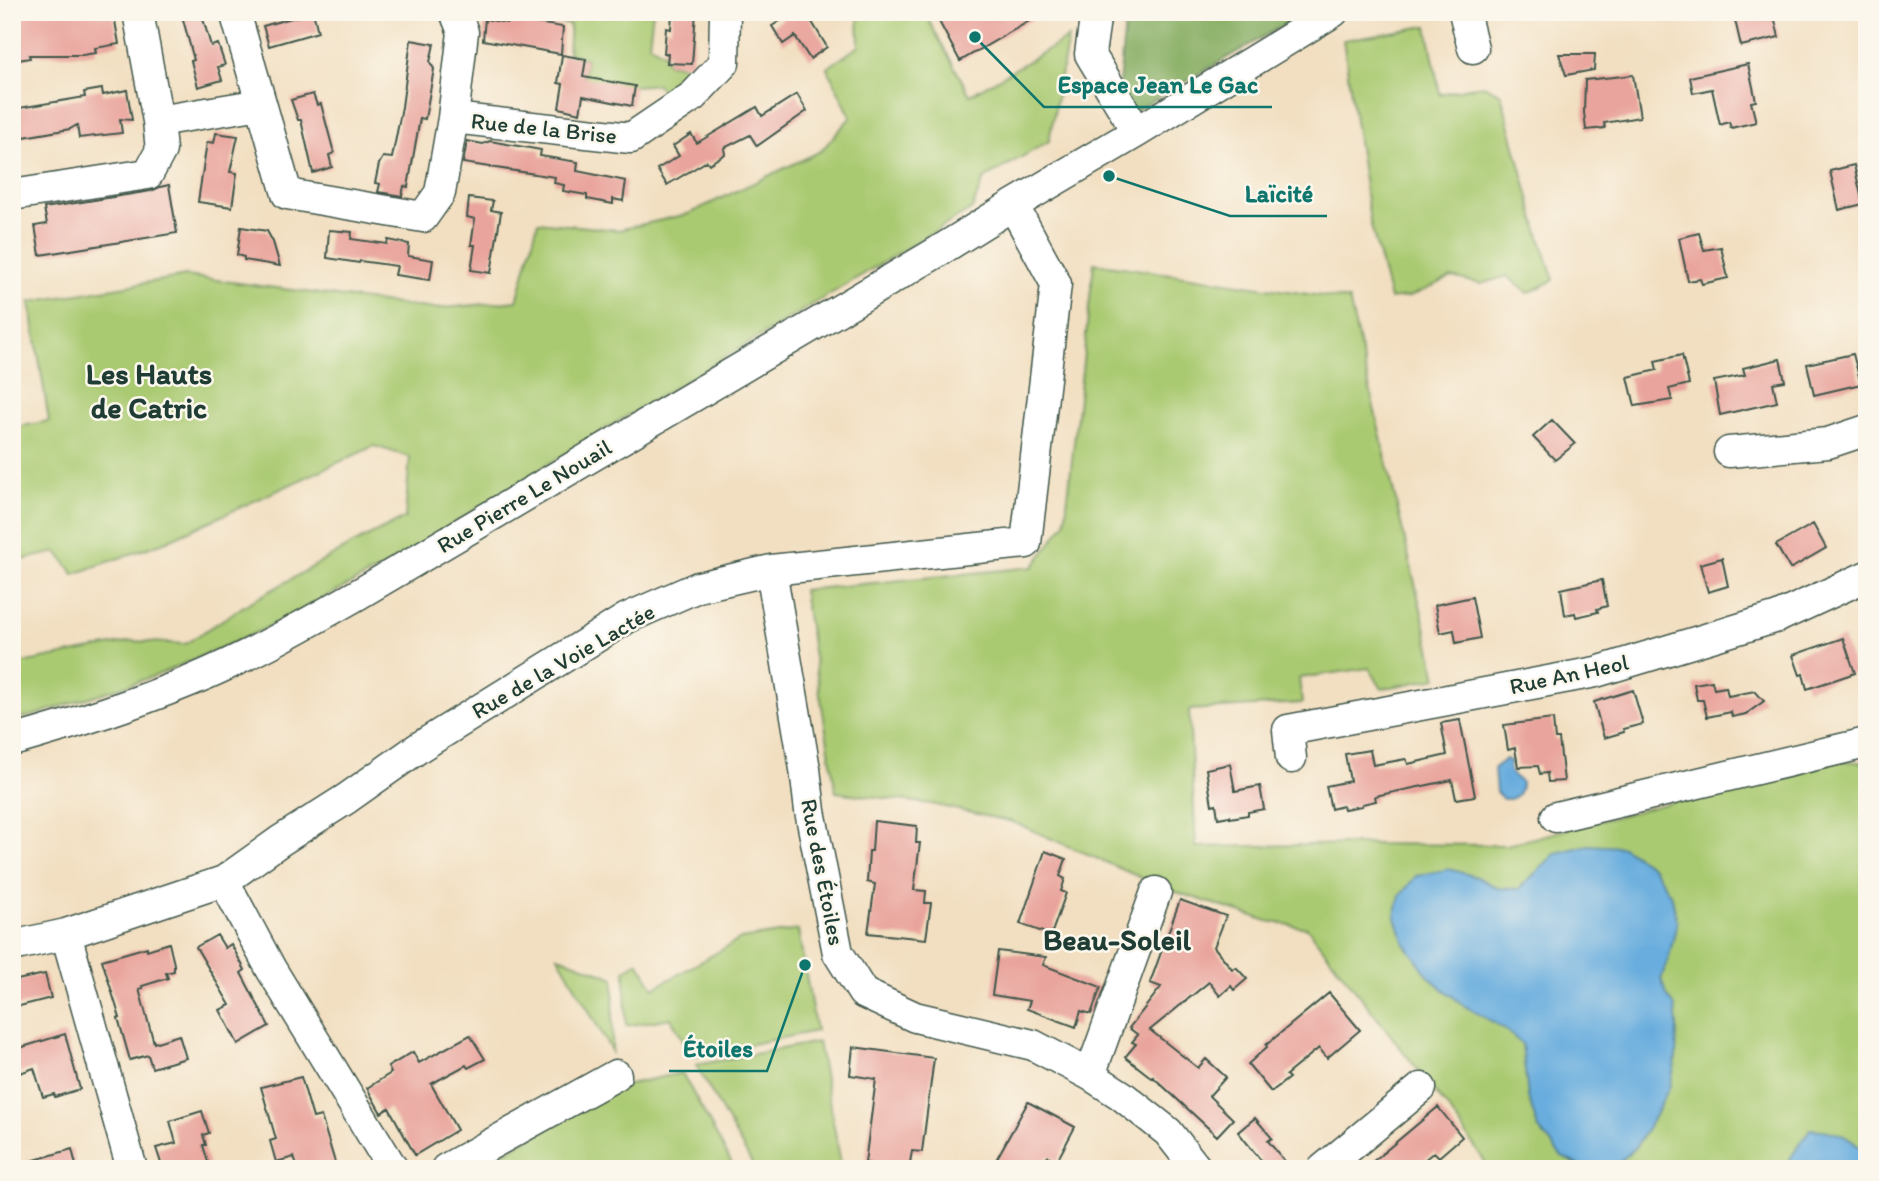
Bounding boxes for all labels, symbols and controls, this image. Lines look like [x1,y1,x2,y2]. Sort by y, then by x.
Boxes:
callout: Espace Jean Le Gac [1044,62,1272,107]
text: Espace Jean Le Gac [1058,70,1258,100]
street label: Rue de la Brise [470,106,618,150]
callout: Laïcité [1230,171,1327,216]
text: Laïcité [1245,179,1313,208]
district label: Les Hauts de Catric [86,355,212,426]
street label: Rue Pierre Le Nouail [432,433,617,559]
street label: Rue de la Voie Lactée [466,597,660,725]
street label: Rue An Heol [1507,648,1632,700]
street label: Rue des Étoiles [795,796,851,948]
district label: Beau-Soleil [1043,921,1192,958]
callout: Étoiles [669,1026,767,1071]
text: Étoiles [683,1034,753,1063]

